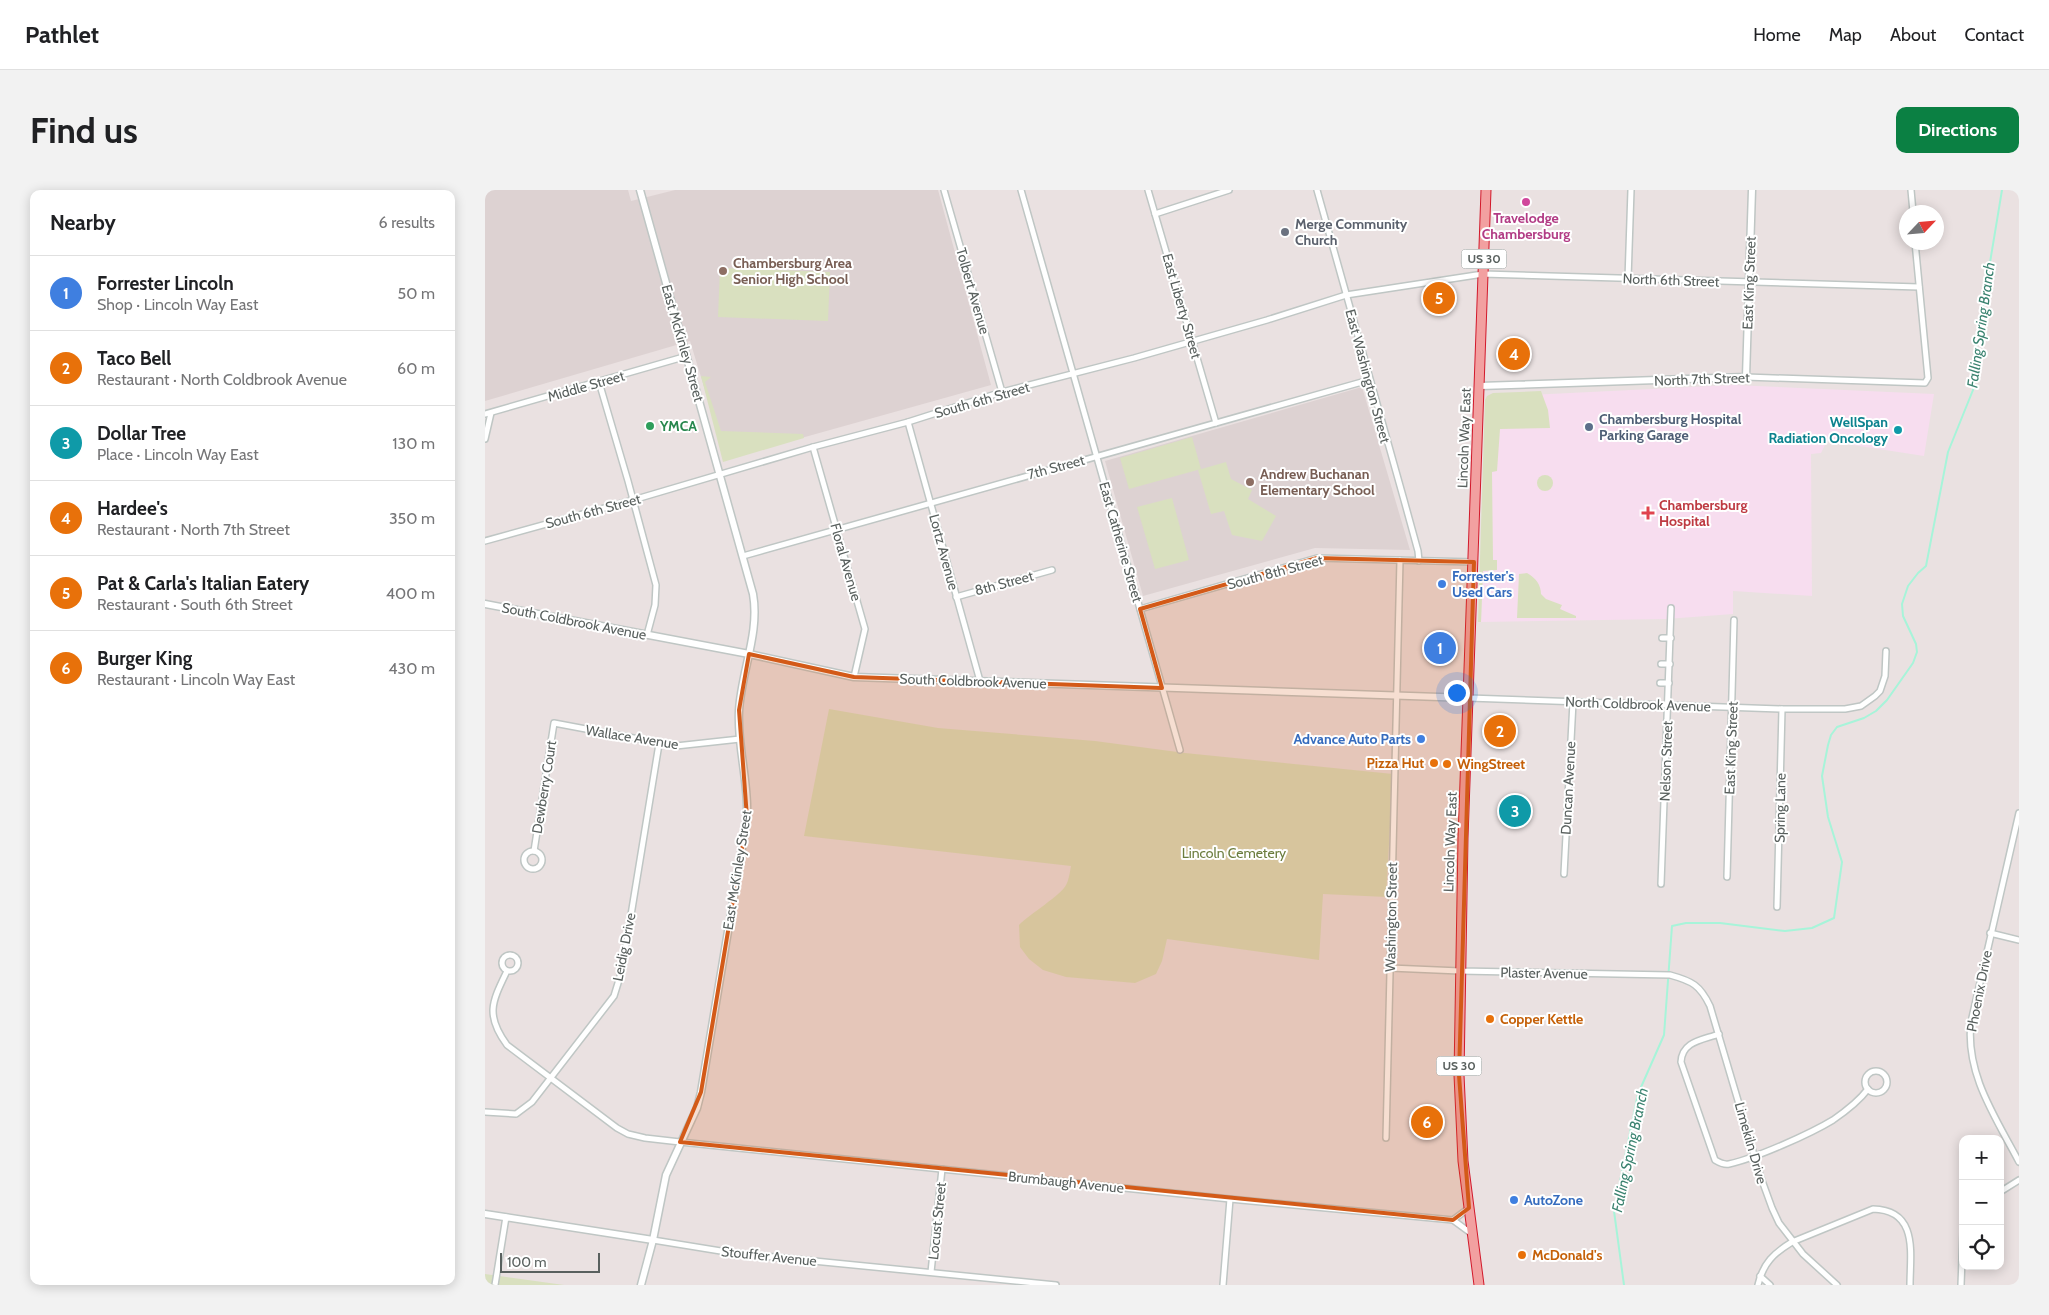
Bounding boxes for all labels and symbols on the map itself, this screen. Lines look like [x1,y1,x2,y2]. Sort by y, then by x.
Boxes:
marker: Travelodge Chambersburg [1520,196,1532,208]
north arrow [1899,205,1944,250]
place label: Travelodge Chambersburg [1482,209,1570,243]
place label: Merge Community Church [1295,215,1408,249]
marker: Merge Community Church [1279,226,1291,238]
street label: East King Street [1738,236,1760,330]
street label: Tolbert Avenue [952,246,994,336]
road number: US 30 [1461,250,1507,268]
street label: East Liberty Street [1158,251,1206,361]
place label: Chambersburg Area Senior High School [733,254,852,288]
water label: Falling Spring Branch [1963,261,1999,389]
marker: Chambersburg Area Senior High School [717,265,729,277]
street label: North 6th Street [1622,269,1720,291]
pin: 5 [1423,279,1455,317]
street label: East McKinley Street [658,282,708,404]
street label: East Washington Street [1341,307,1395,445]
pin: 4 [1498,335,1530,373]
street label: Middle Street [545,366,627,406]
street label: North 7th Street [1654,368,1750,390]
street label: South 6th Street [932,378,1032,422]
street label: Lincoln Way East [1453,387,1475,488]
place label: Chambersburg Hospital Parking Garage [1599,410,1742,444]
place label: WellSpan Radiation Oncology [1768,413,1888,447]
place label: YMCA [659,417,697,435]
marker: YMCA [644,420,656,432]
marker: Chambersburg Hospital Parking Garage [1583,421,1595,433]
marker: WellSpan Radiation Oncology [1892,424,1904,436]
street label: 7th Street [1025,451,1087,483]
place label: Andrew Buchanan Elementary School [1260,465,1375,499]
marker: Andrew Buchanan Elementary School [1244,476,1256,488]
street label: East Catherine Street [1095,480,1147,605]
street label: South 6th Street [543,490,643,532]
place label: Chambersburg Hospital [1659,496,1747,530]
marker: Chambersburg Hospital [1641,506,1655,520]
street label: Lortz Avenue [925,512,963,592]
street label: Floral Avenue [826,521,866,603]
street label: South 8th Street [1225,550,1325,593]
street label: 8th Street [973,566,1036,599]
place label: Forrester's Used Cars [1452,567,1514,601]
marker: Forrester's Used Cars [1436,578,1448,590]
street label: South Coldbrook Avenue [500,598,648,644]
pin: 1 [1424,629,1456,667]
street label: South Coldbrook Avenue [899,669,1047,693]
your location [1444,680,1470,706]
street label: North Coldbrook Avenue [1565,692,1711,716]
street label: East King Street [1720,701,1742,795]
pin: 2 [1484,712,1516,750]
street label: Nelson Street [1656,720,1676,802]
street label: Wallace Avenue [584,721,680,753]
place label: Advance Auto Parts [1293,730,1411,748]
marker: Advance Auto Parts [1415,733,1427,745]
street label: Dewberry Court [528,739,560,835]
street label: Duncan Avenue [1557,741,1579,835]
place label: Pizza Hut [1366,754,1424,772]
place label: WingStreet [1457,755,1525,773]
marker: Pizza Hut [1428,757,1440,769]
marker: WingStreet [1441,758,1453,770]
street label: Spring Lane [1770,773,1790,843]
street label: Lincoln Way East [1439,791,1461,892]
pin: 3 [1499,792,1531,830]
street label: East McKinley Street [719,808,755,931]
park label: Lincoln Cemetery [1182,844,1286,862]
street label: Washington Street [1381,862,1401,972]
street label: Leidig Drive [609,911,639,983]
street label: Phoenix Drive [1962,949,1996,1033]
street label: Plaster Avenue [1500,963,1588,983]
place label: Copper Kettle [1500,1010,1583,1028]
marker: Copper Kettle [1484,1013,1496,1025]
road number: US 30 [1437,1056,1481,1076]
water label: Falling Spring Branch [1608,1086,1652,1214]
street label: Limekiln Drive [1731,1100,1771,1186]
pin: 6 [1411,1103,1443,1141]
street label: Brumbaugh Avenue [1007,1167,1125,1197]
street label: Locust Street [924,1181,950,1261]
place label: AutoZone [1524,1191,1583,1209]
marker: AutoZone [1508,1194,1520,1206]
street label: Stouffer Avenue [720,1242,818,1270]
place label: McDonald's [1532,1246,1602,1264]
marker: McDonald's [1516,1249,1528,1261]
scale bar [500,1250,600,1273]

